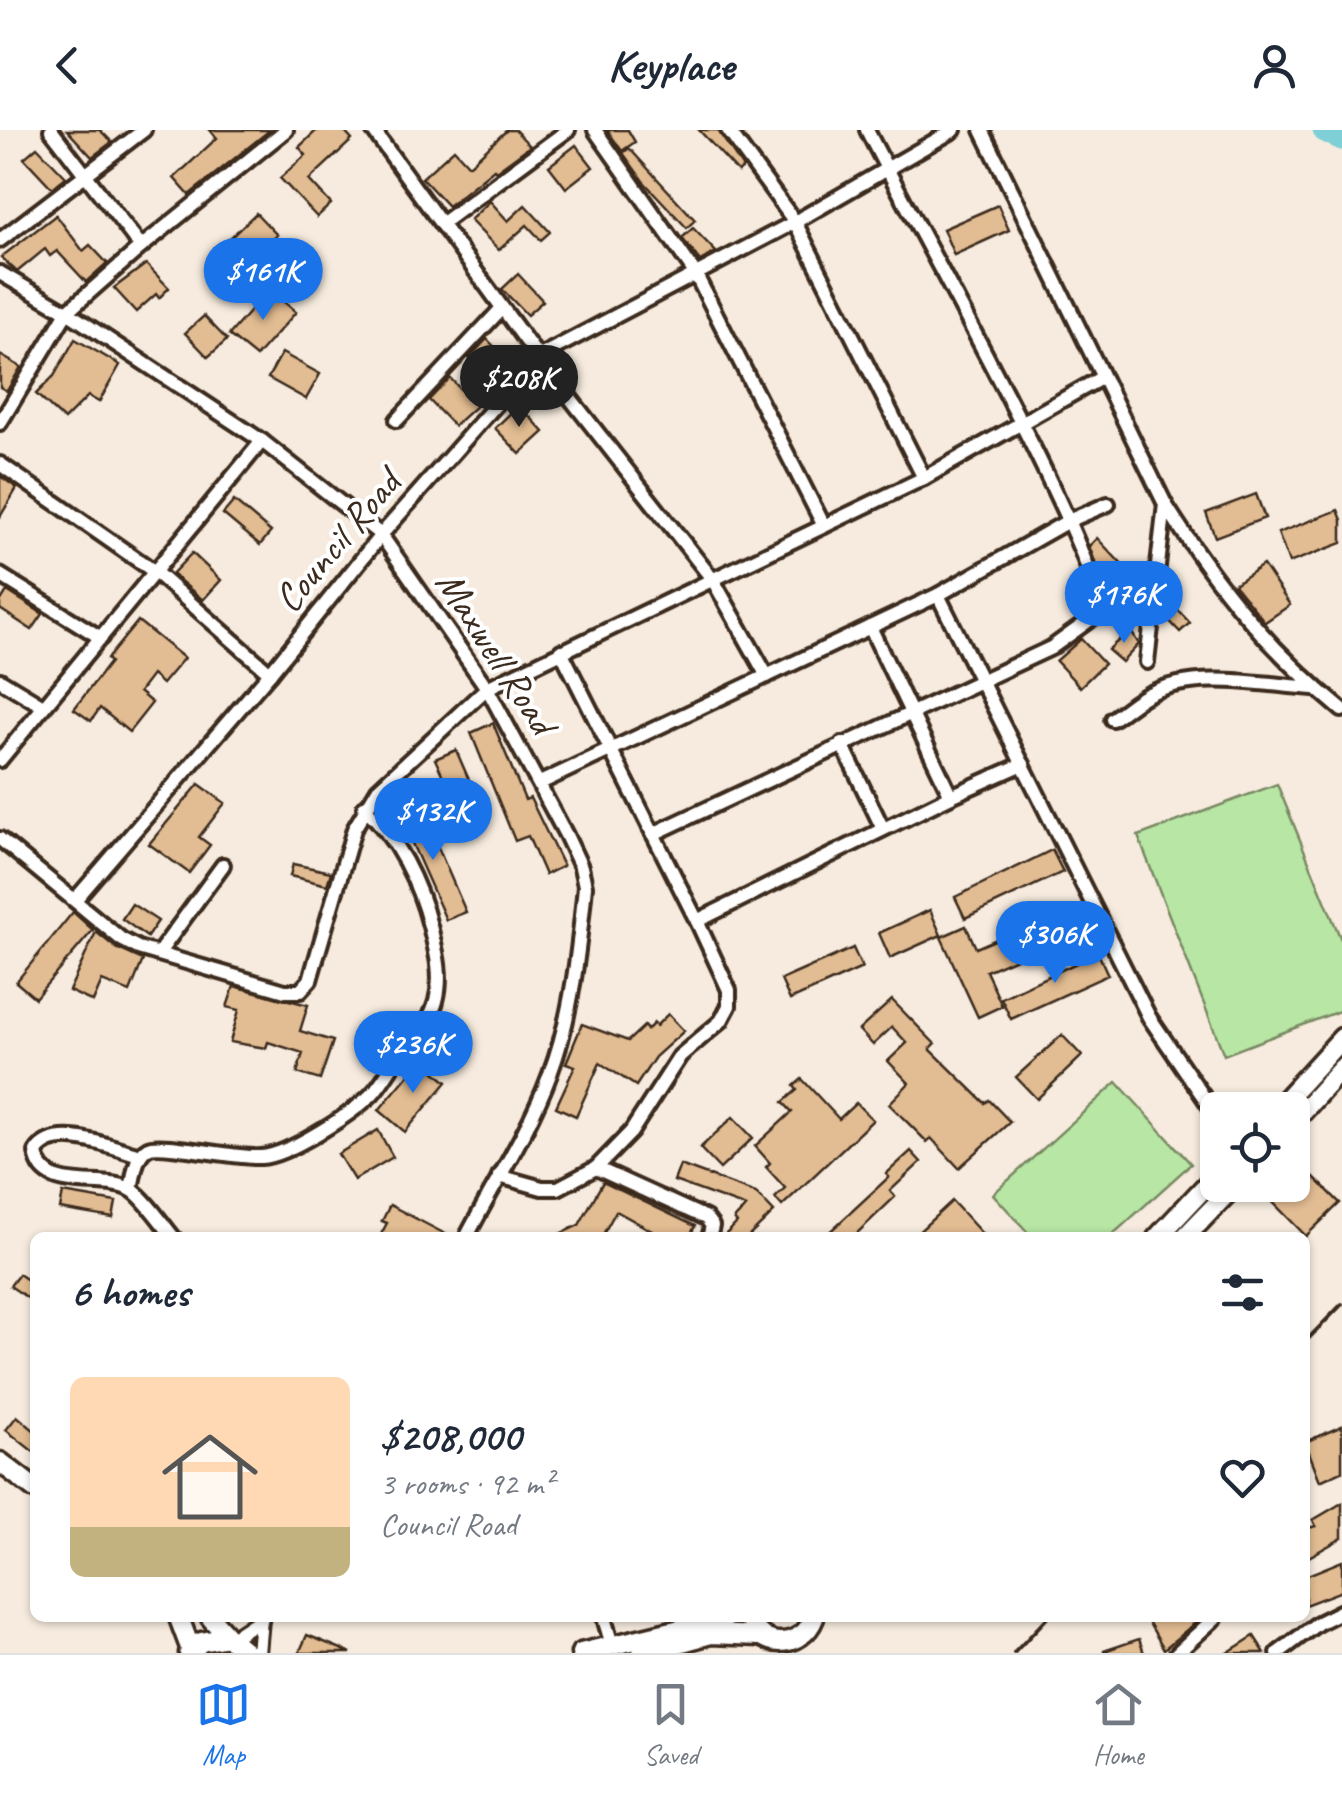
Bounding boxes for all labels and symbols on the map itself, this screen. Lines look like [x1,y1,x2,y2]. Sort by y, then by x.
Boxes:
pin: $161K [193,238,333,323]
pin: $208K [449,345,589,430]
street label: Council Road [263,455,415,622]
street label: Maxwell Road [425,561,571,749]
pin: $176K [1054,561,1194,646]
pin: $132K [363,778,503,863]
pin: $306K [985,901,1125,986]
pin: $236K [343,1011,483,1096]

